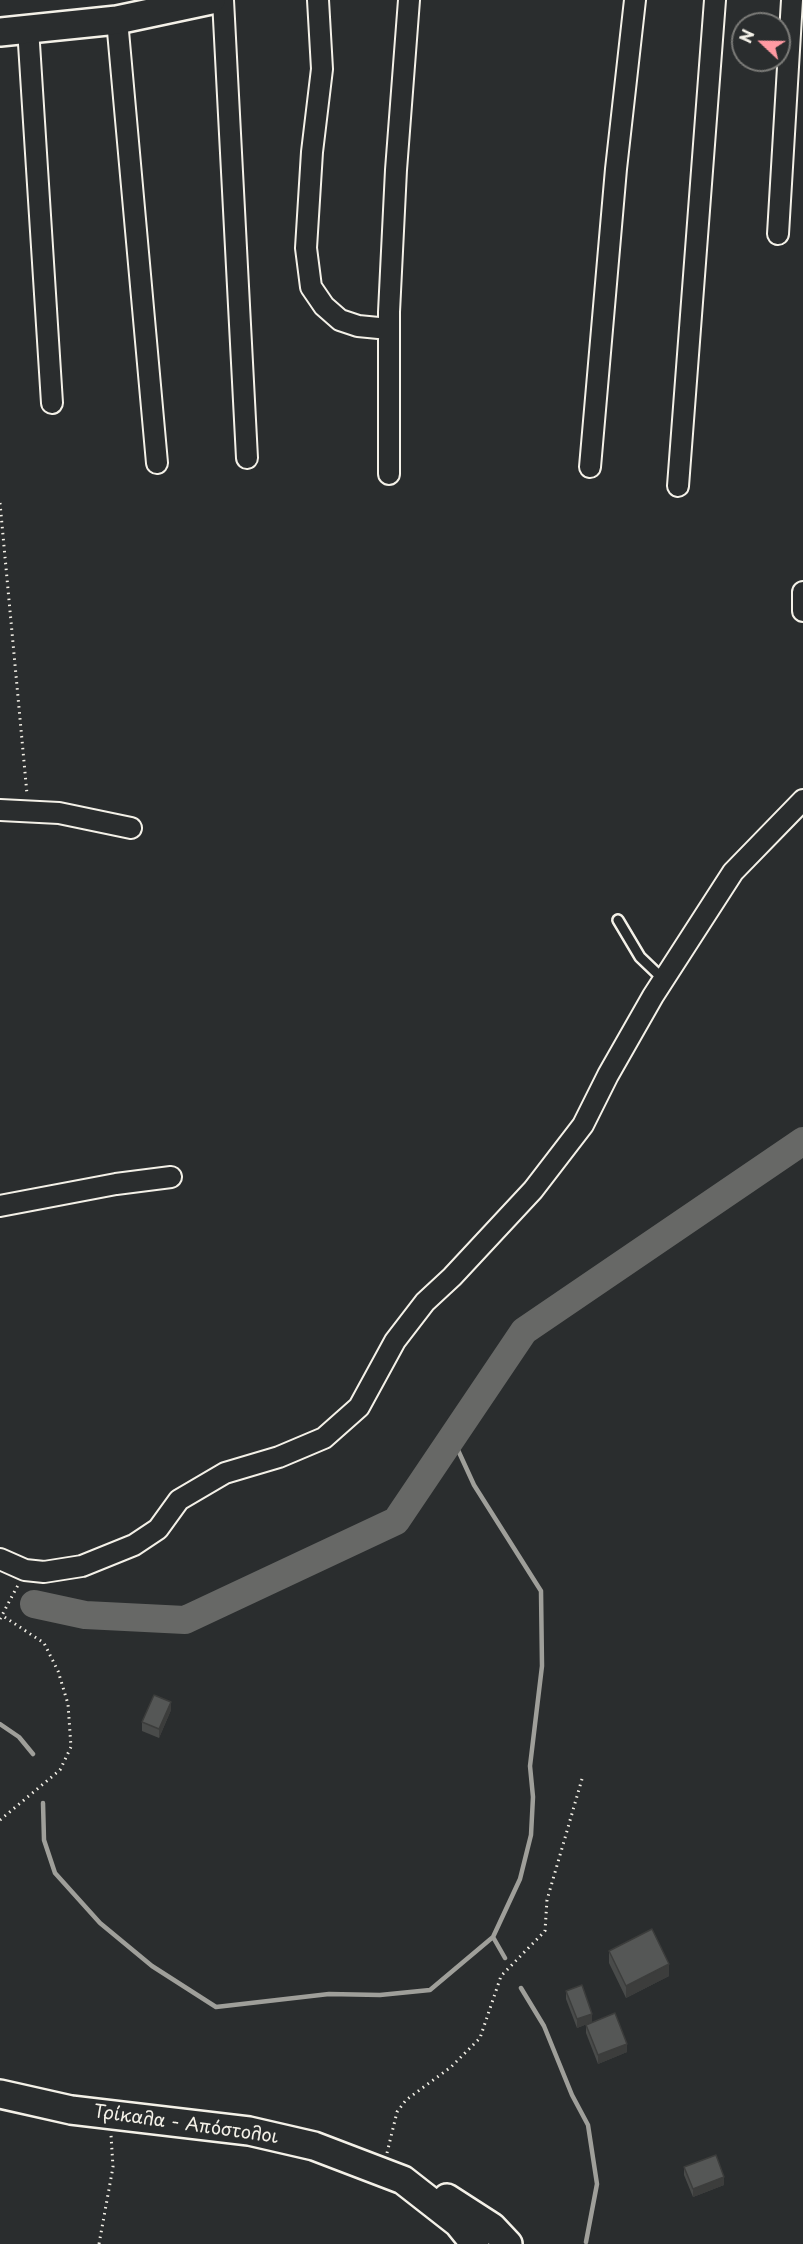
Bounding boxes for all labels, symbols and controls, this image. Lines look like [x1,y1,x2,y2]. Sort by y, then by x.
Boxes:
north arrow [731,12,791,72]
text: N [733,26,760,46]
street label: Τρίκαλα - Απόστολοι [92,2101,280,2149]

